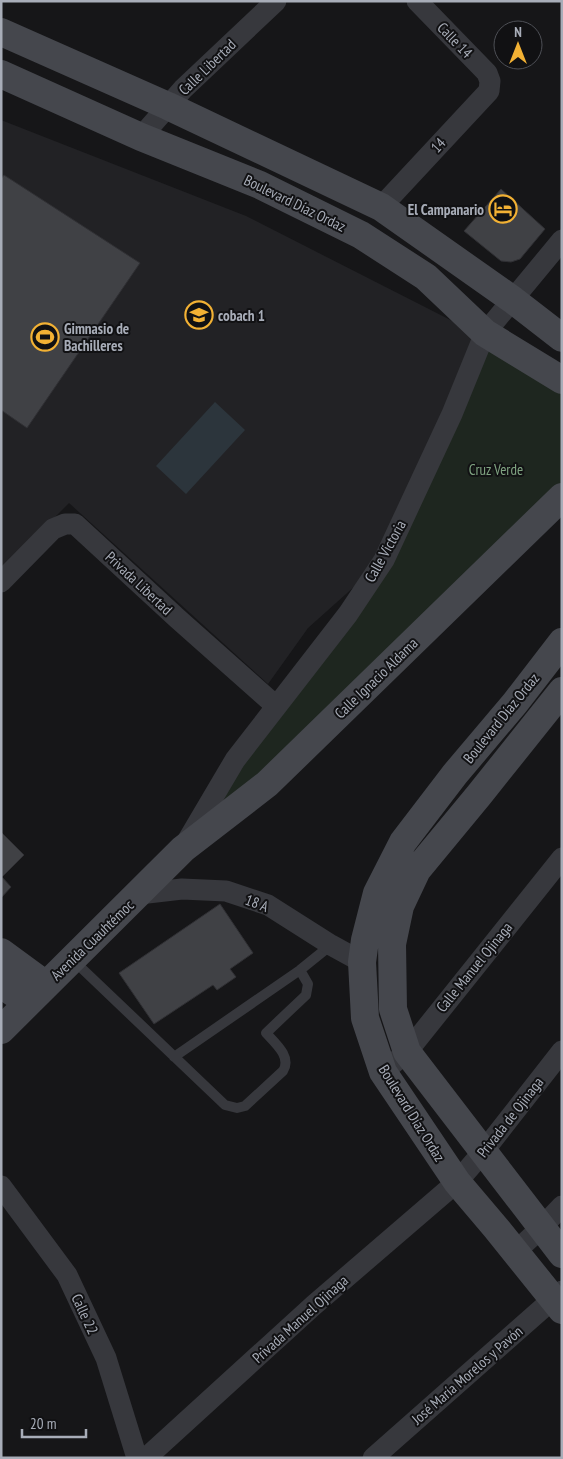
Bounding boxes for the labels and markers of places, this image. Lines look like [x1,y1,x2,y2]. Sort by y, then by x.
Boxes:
hotel icon: El Campanario [488,194,518,224]
place label: El Campanario [408,200,484,219]
school or university icon: cobach 1 [184,300,214,330]
place label: cobach 1 [218,306,265,325]
place label: Gimnasio de Bachilleres [64,319,129,355]
sports icon: Gimnasio de Bachilleres [30,322,60,352]

